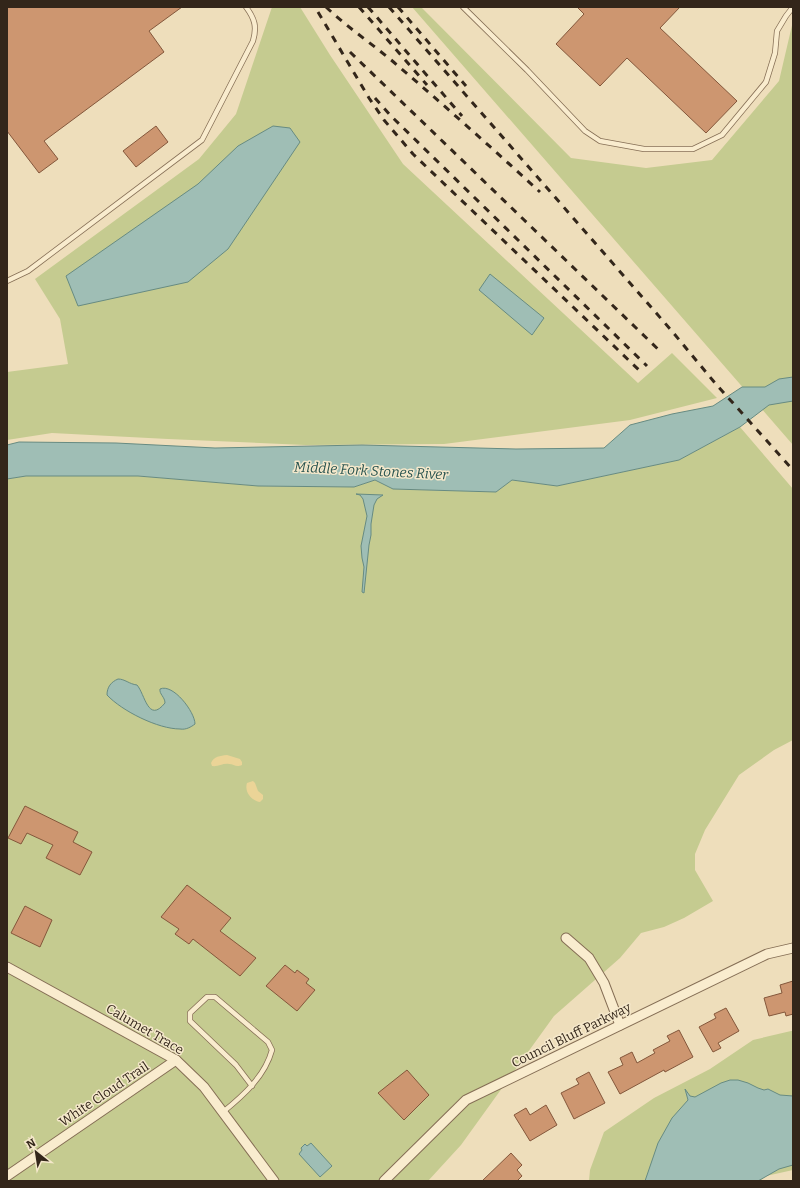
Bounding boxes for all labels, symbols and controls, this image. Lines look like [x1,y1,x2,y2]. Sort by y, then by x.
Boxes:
water label: Middle Fork Stones River [294,458,450,484]
street label: Council Bluff Parkway [509,1000,633,1070]
street label: Calumet Trace [104,1001,186,1057]
street label: White Cloud Trail [57,1058,152,1129]
north arrow [16,1132,56,1172]
text: N [24,1136,39,1152]

